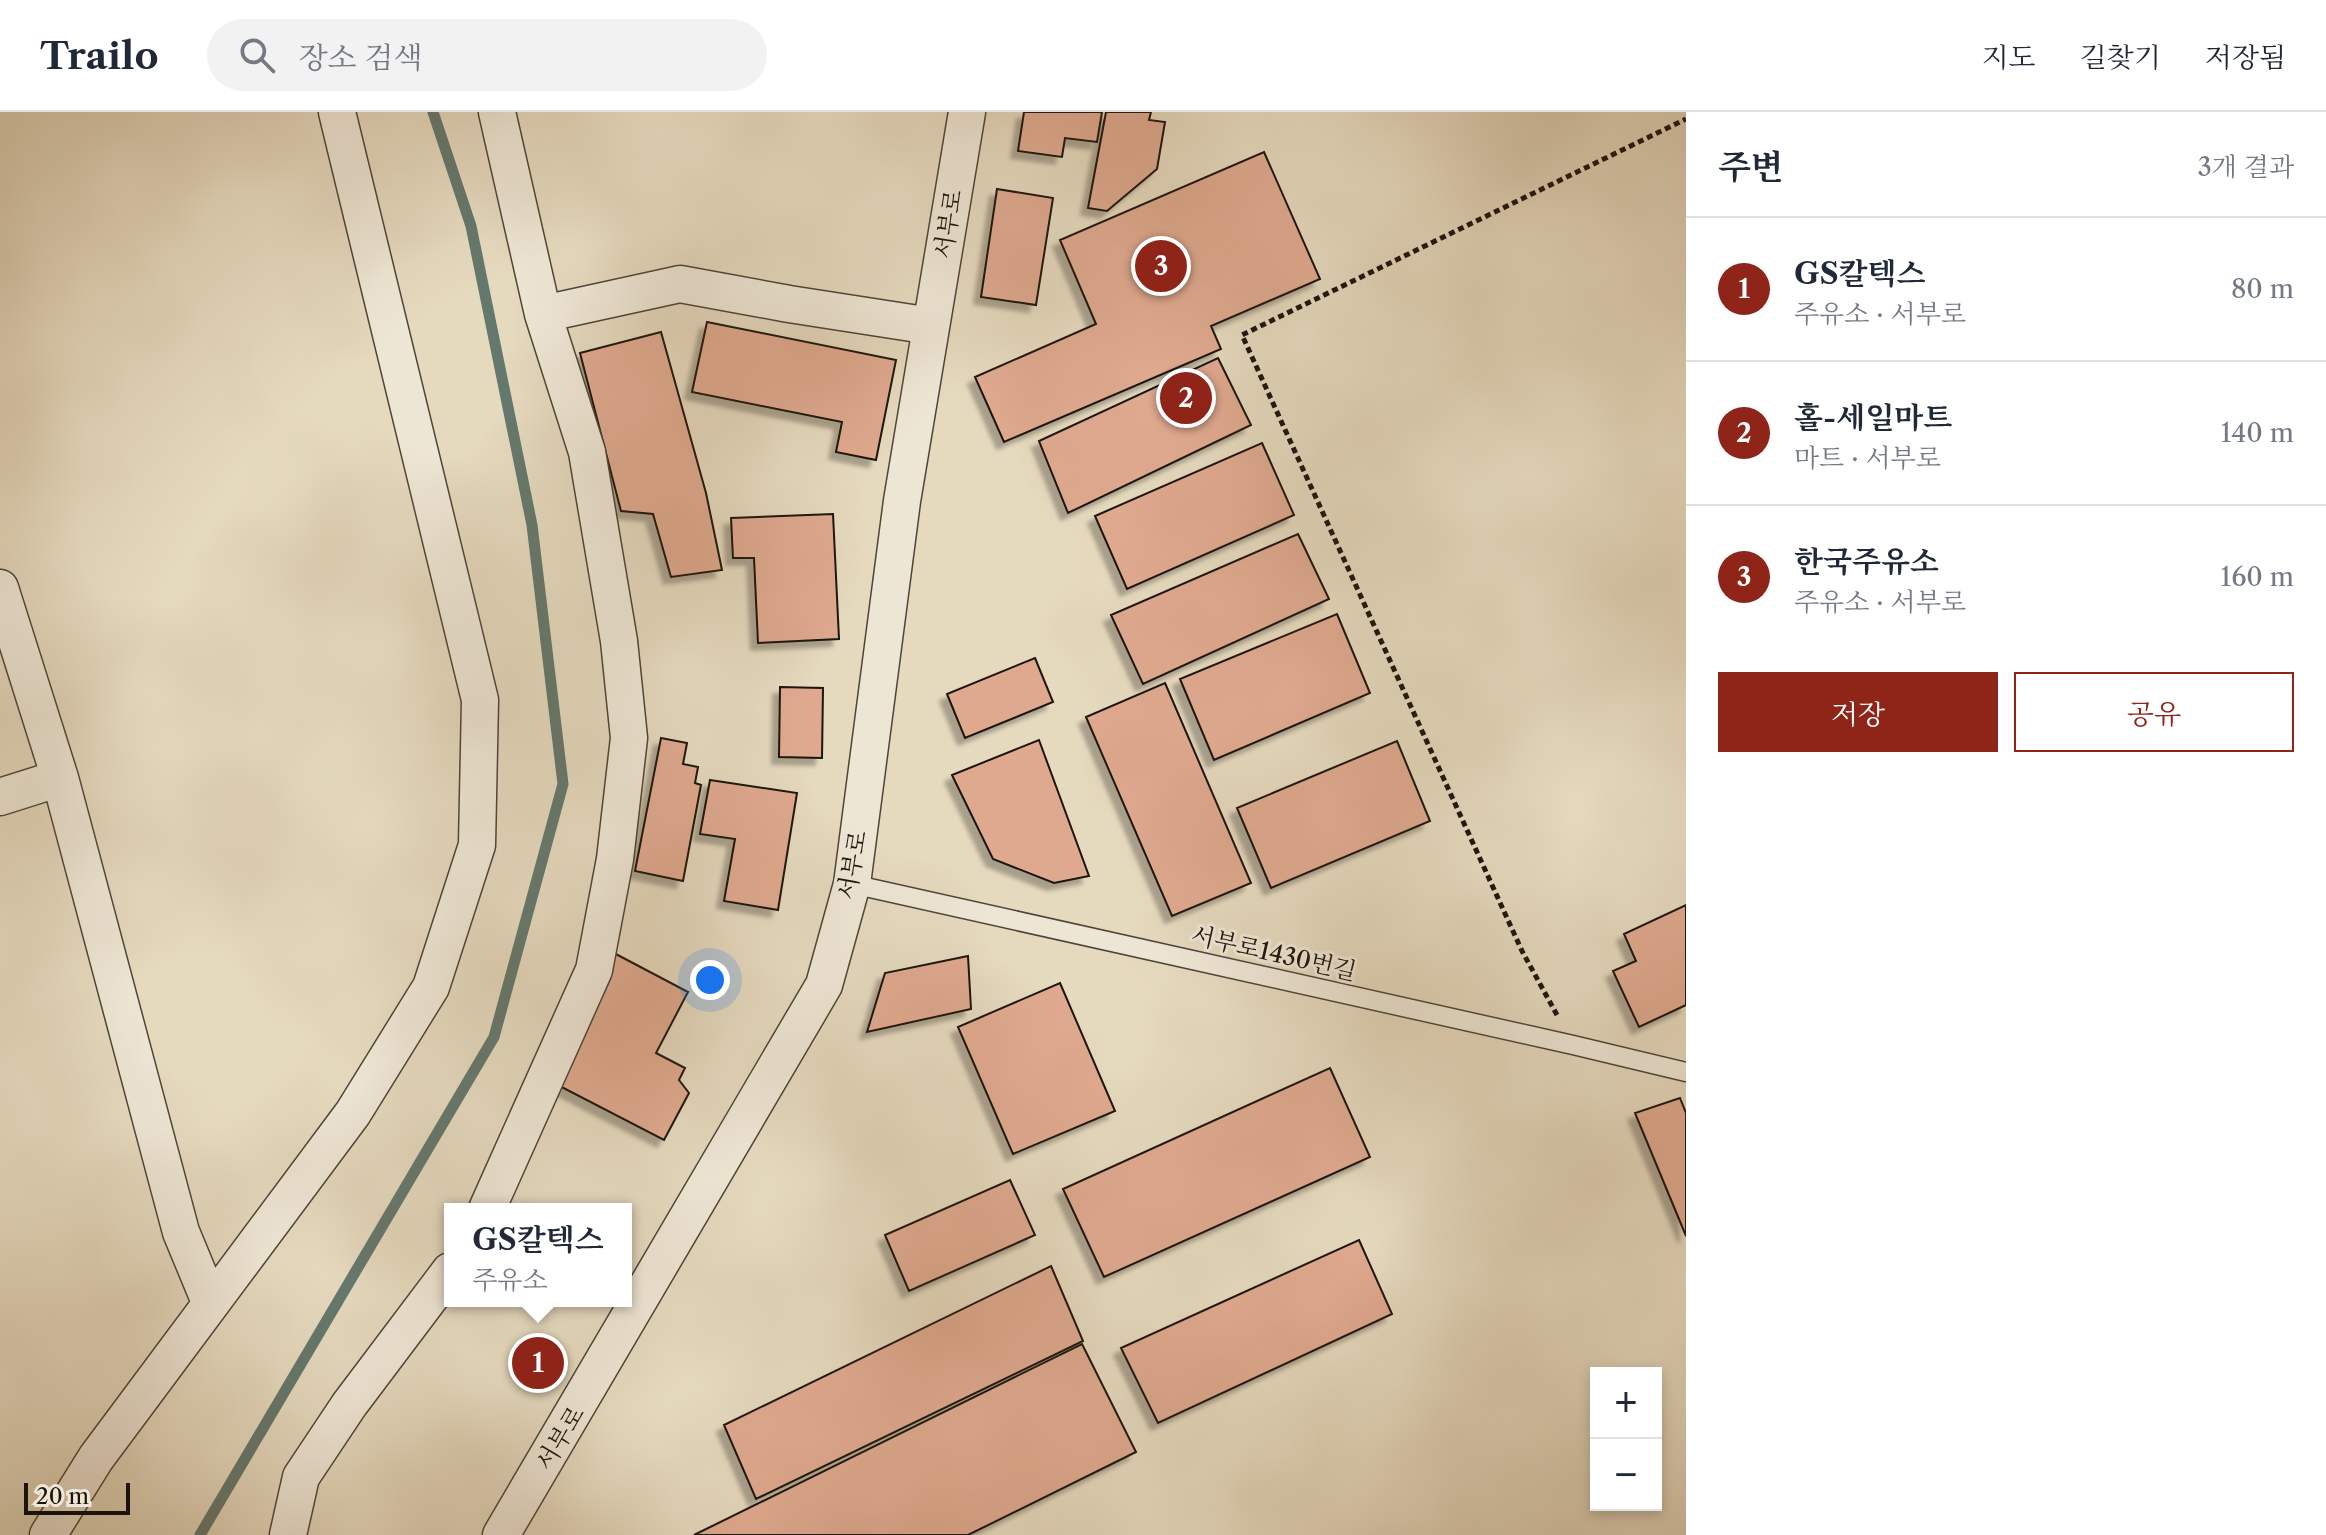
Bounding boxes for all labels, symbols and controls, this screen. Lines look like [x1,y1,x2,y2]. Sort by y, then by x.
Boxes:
search box [207,19,767,91]
text: Trailo [40,32,159,79]
icon: search [235,33,279,77]
text: 장소 검색 [299,39,423,76]
text: 지도 [1982,40,2036,74]
text: 길찾기 [2080,40,2161,74]
text: 저장됨 [2205,40,2286,74]
text: 주변 [1718,146,1784,188]
text: 3개 결과 [2197,151,2294,183]
street label: 서부로 [928,187,968,261]
pin: 3 [1135,236,1187,296]
text: GS칼텍스 [1794,255,1926,292]
text: 1 [1738,273,1750,305]
text: 80 m [2231,273,2294,305]
text: 주유소 · 서부로 [1794,298,1966,330]
pin: 2 [1160,368,1212,428]
text: 홀-세일마트 [1794,399,1952,436]
text: 2 [1736,417,1752,449]
text: 140 m [2220,417,2294,449]
text: 마트 · 서부로 [1794,442,1941,474]
text: 한국주유소 [1794,543,1939,580]
text: 3 [1737,561,1751,593]
text: 160 m [2220,561,2294,593]
text: 주유소 · 서부로 [1794,586,1966,618]
button: 저장 [1718,672,1998,752]
button: 공유 [2014,672,2294,752]
street label: 서부로 [832,828,872,902]
street label: 서부로1430번길 [1189,920,1359,986]
your location [690,960,730,1000]
popup [444,1203,632,1307]
text: GS칼텍스 [472,1221,604,1258]
text: 주유소 [472,1264,548,1296]
pin: 1 [512,1333,564,1393]
map controls [1590,1367,1662,1511]
button: + [1590,1367,1662,1439]
street label: 서부로 [530,1401,590,1475]
button: − [1590,1439,1662,1511]
scale bar [24,1479,130,1515]
text: 20 m [36,1483,89,1510]

